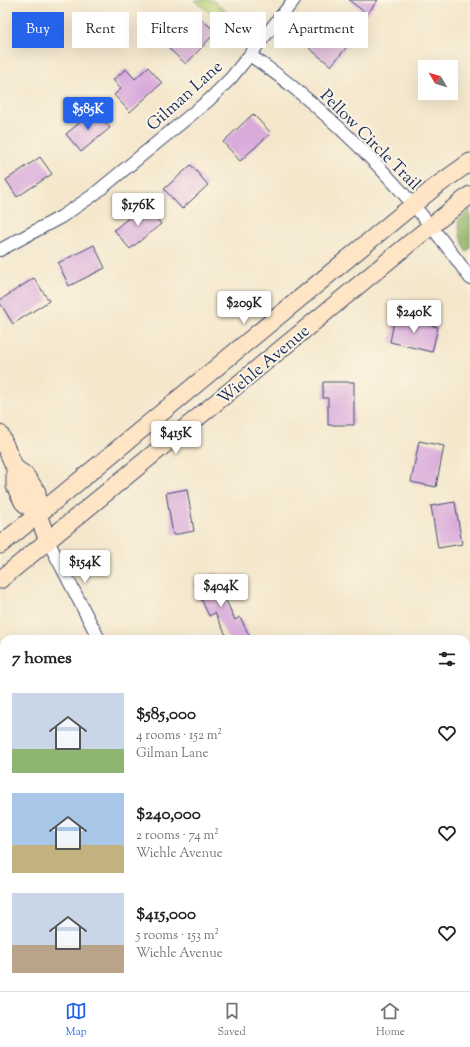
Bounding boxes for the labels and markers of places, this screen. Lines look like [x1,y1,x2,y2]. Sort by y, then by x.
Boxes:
pin: $585K [60,97,116,131]
pin: $176K [110,193,166,227]
pin: $209K [216,291,272,325]
pin: $240K [386,300,442,334]
pin: $415K [148,421,204,455]
pin: $154K [57,550,113,584]
pin: $404K [193,574,249,608]

